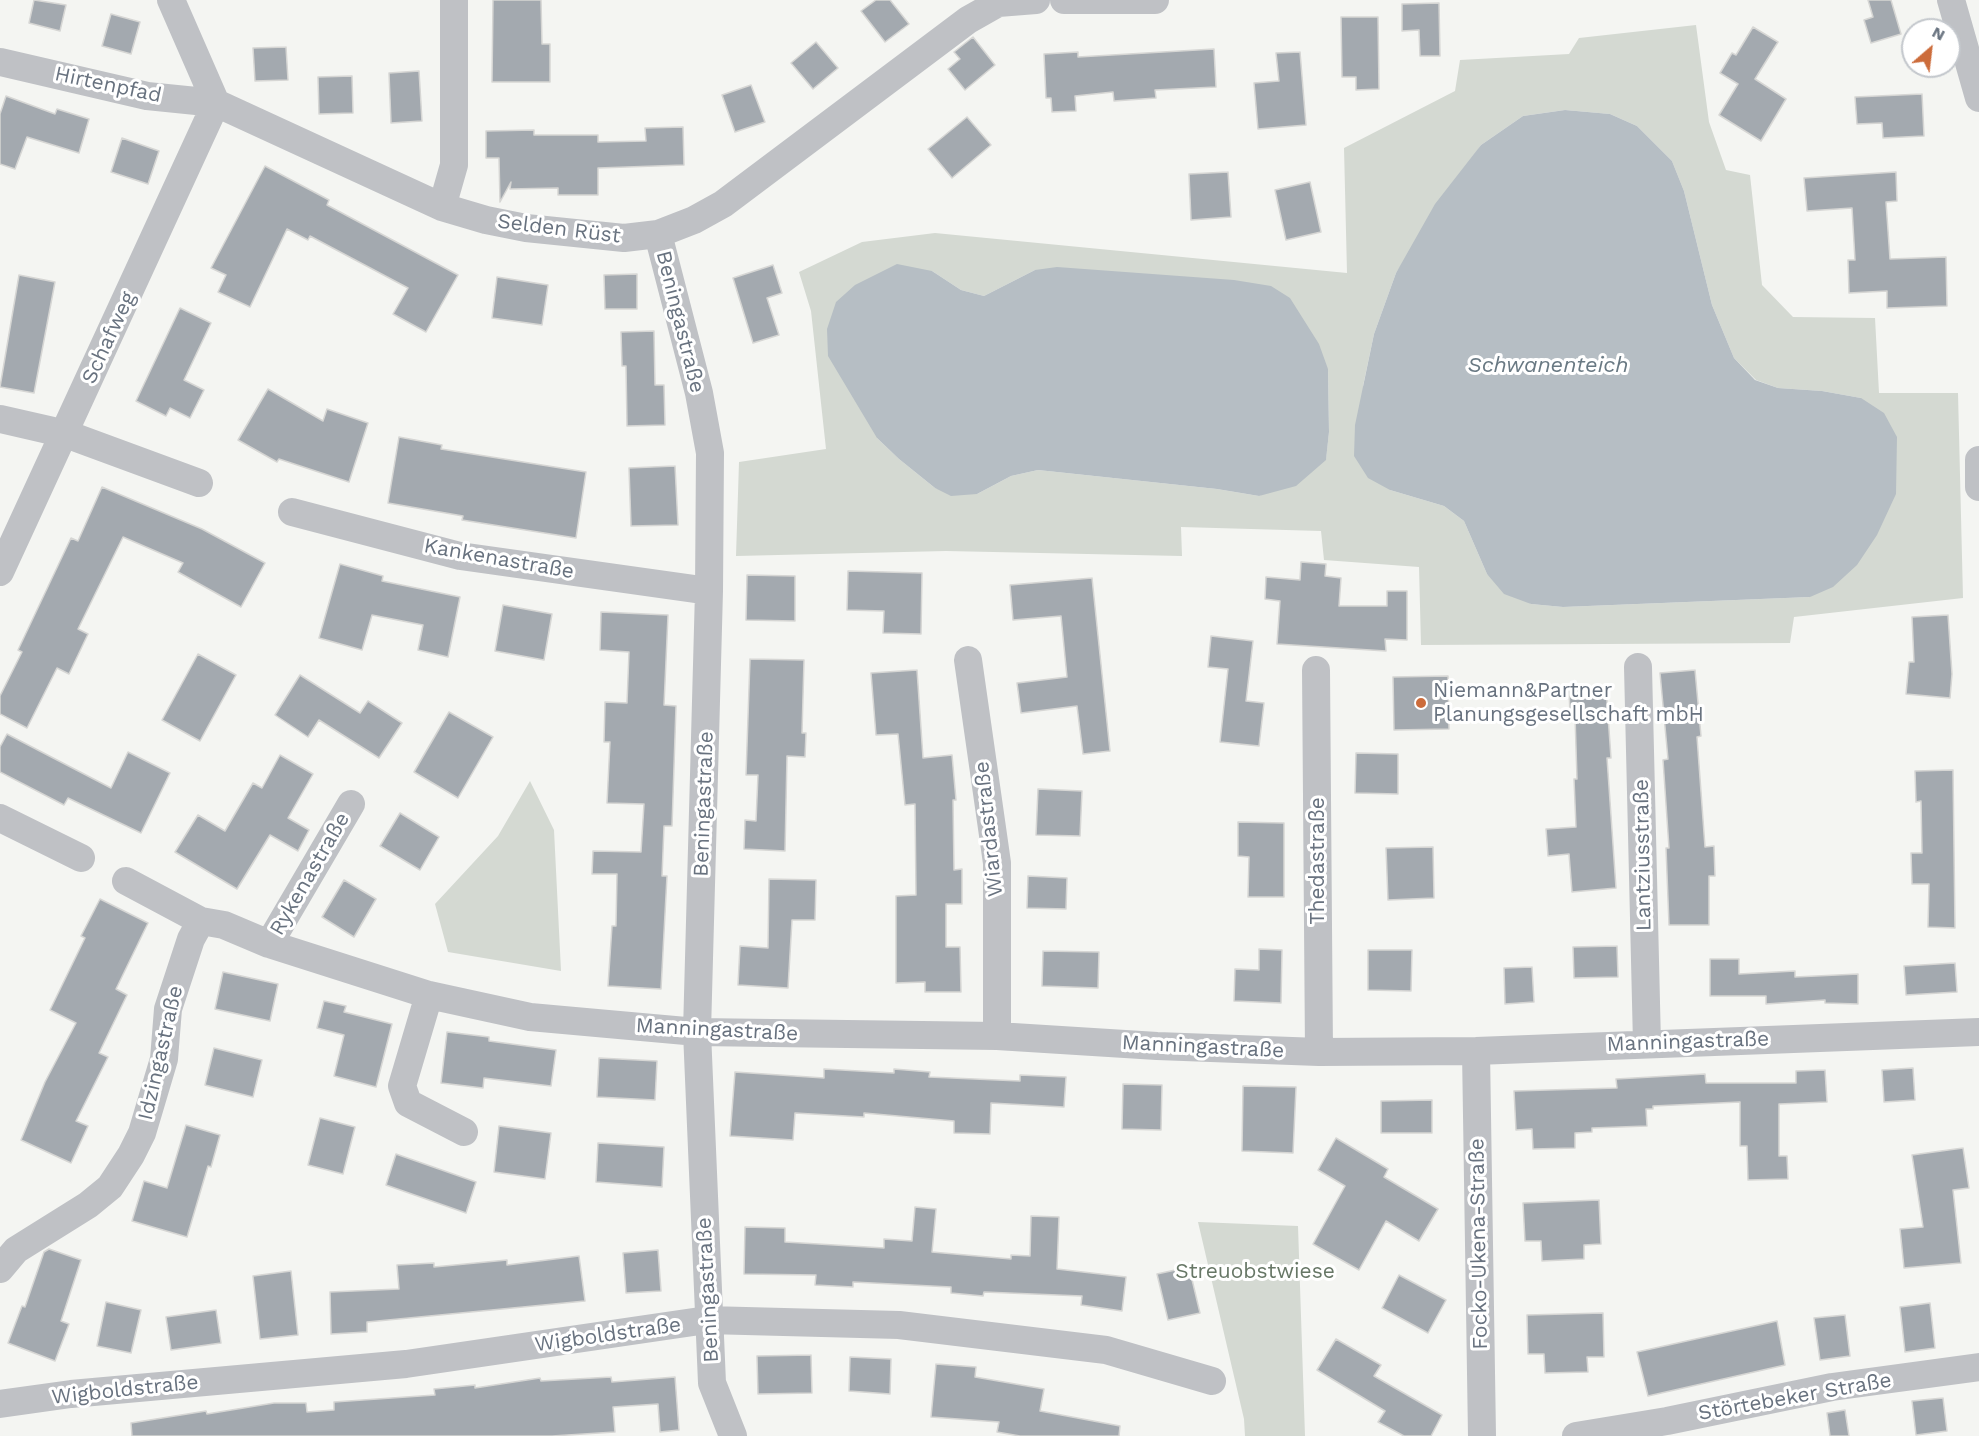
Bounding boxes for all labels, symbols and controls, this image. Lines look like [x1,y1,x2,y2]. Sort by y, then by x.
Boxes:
north arrow [1901,18,1961,78]
text: N [1929,22,1948,45]
street label: Hirtenpfad [52,61,164,109]
street label: Selden Rüst [496,209,622,249]
street label: Beningastraße [650,248,710,396]
street label: Schafweg [77,288,141,388]
water label: Schwanenteich [1468,353,1628,379]
street label: Kankenastraße [422,533,576,585]
place label: Niemann&Partner Planungsgesellschaft mbH [1433,678,1704,728]
marker: Niemann&Partner Planungsgesellschaft mbH [1414,696,1428,710]
street label: Beningastraße [689,731,719,877]
street label: Wiardastraße [969,760,1009,898]
street label: Lantziusstraße [1629,779,1657,931]
street label: Thedastraße [1305,797,1331,925]
street label: Rykenastraße [265,808,355,940]
street label: Idzingastraße [133,983,189,1123]
street label: Manningastraße [635,1013,799,1047]
street label: Manningastraße [1606,1027,1770,1057]
street label: Manningastraße [1121,1030,1285,1064]
street label: Focko-Ukena-Straße [1465,1138,1493,1350]
street label: Beningastraße [692,1217,724,1363]
park label: Streuobstwiese [1175,1259,1335,1285]
street label: Wigboldstraße [533,1312,683,1358]
street label: Störtebeker Straße [1696,1368,1894,1426]
street label: Wigboldstraße [50,1370,200,1410]

